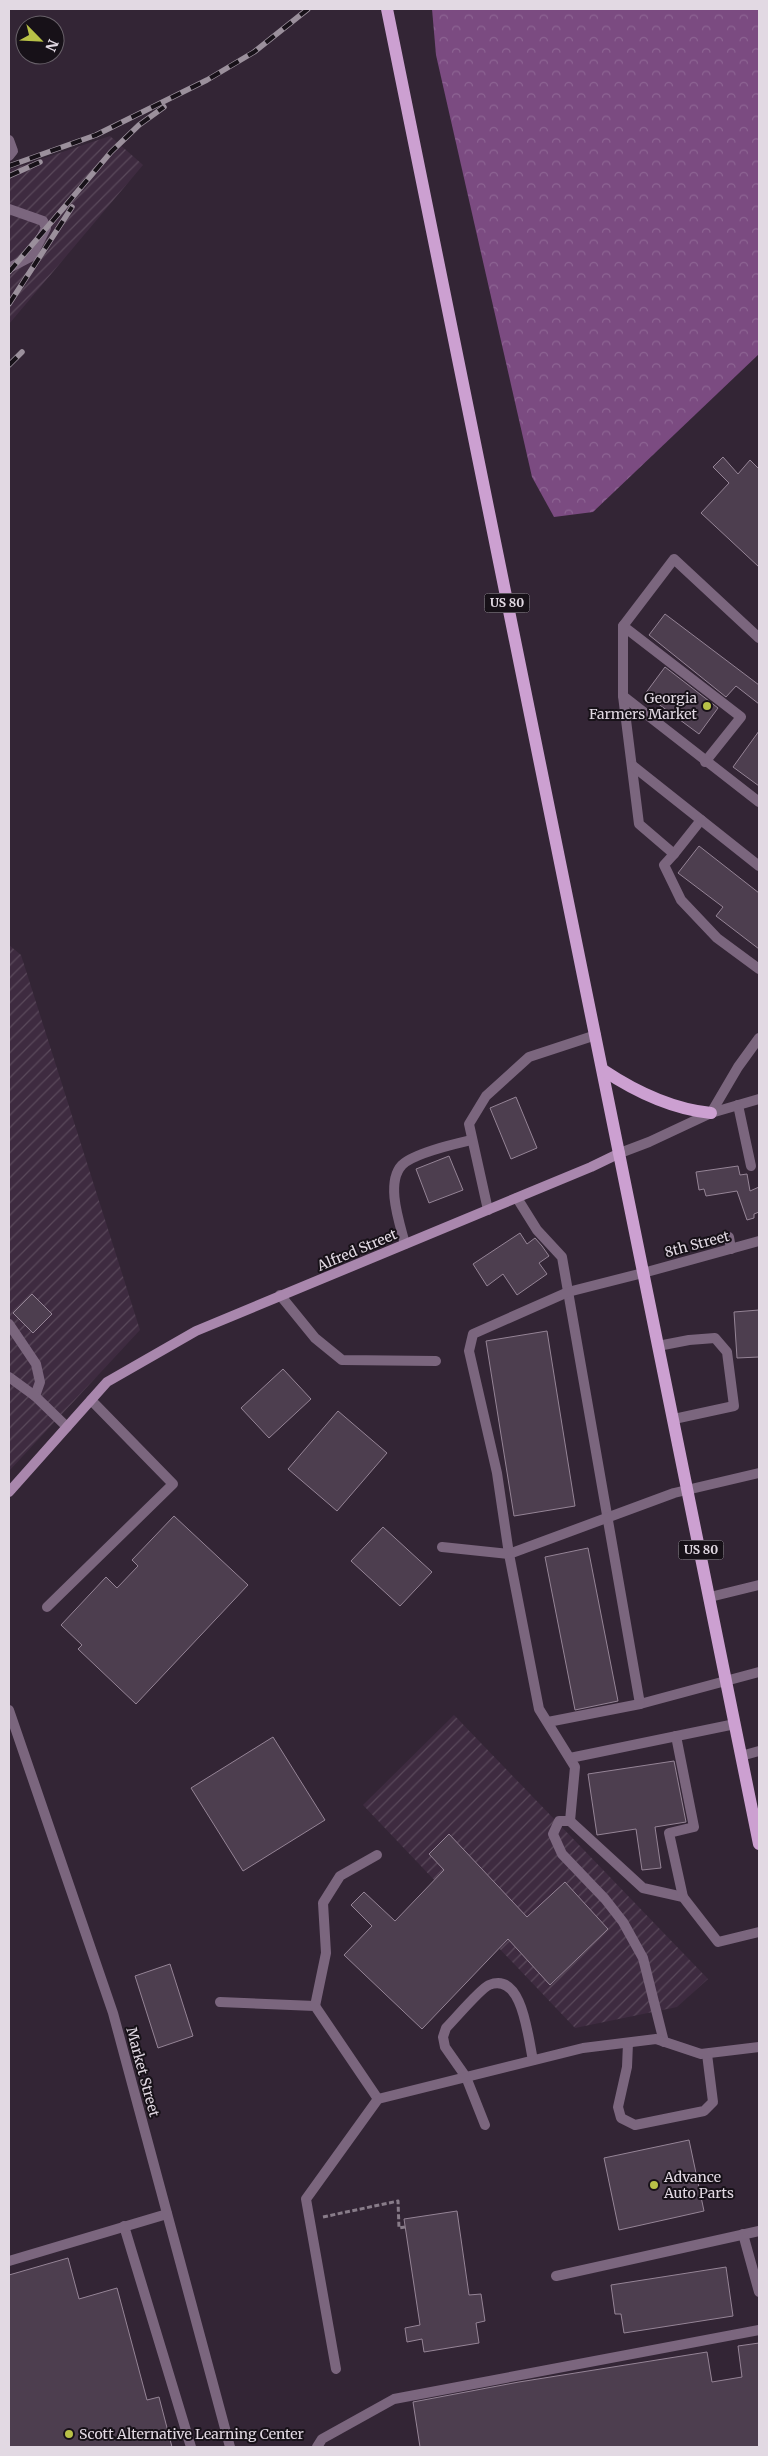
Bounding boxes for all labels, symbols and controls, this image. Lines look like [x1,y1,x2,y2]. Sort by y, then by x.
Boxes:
north arrow [15,15,65,65]
text: N [41,37,62,54]
road number: US 80 [484,594,530,612]
place label: Georgia Farmers Market [589,689,698,723]
marker: Georgia Farmers Market [701,700,713,712]
street label: Alfred Street [313,1225,400,1275]
street label: 8th Street [663,1227,732,1261]
road number: US 80 [678,1540,724,1560]
street label: Market Street [122,2025,164,2119]
place label: Advance Auto Parts [663,2168,734,2202]
marker: Advance Auto Parts [648,2179,660,2191]
place label: Scott Alternative Learning Center [79,2425,304,2443]
marker: Scott Alternative Learning Center [63,2428,75,2440]

